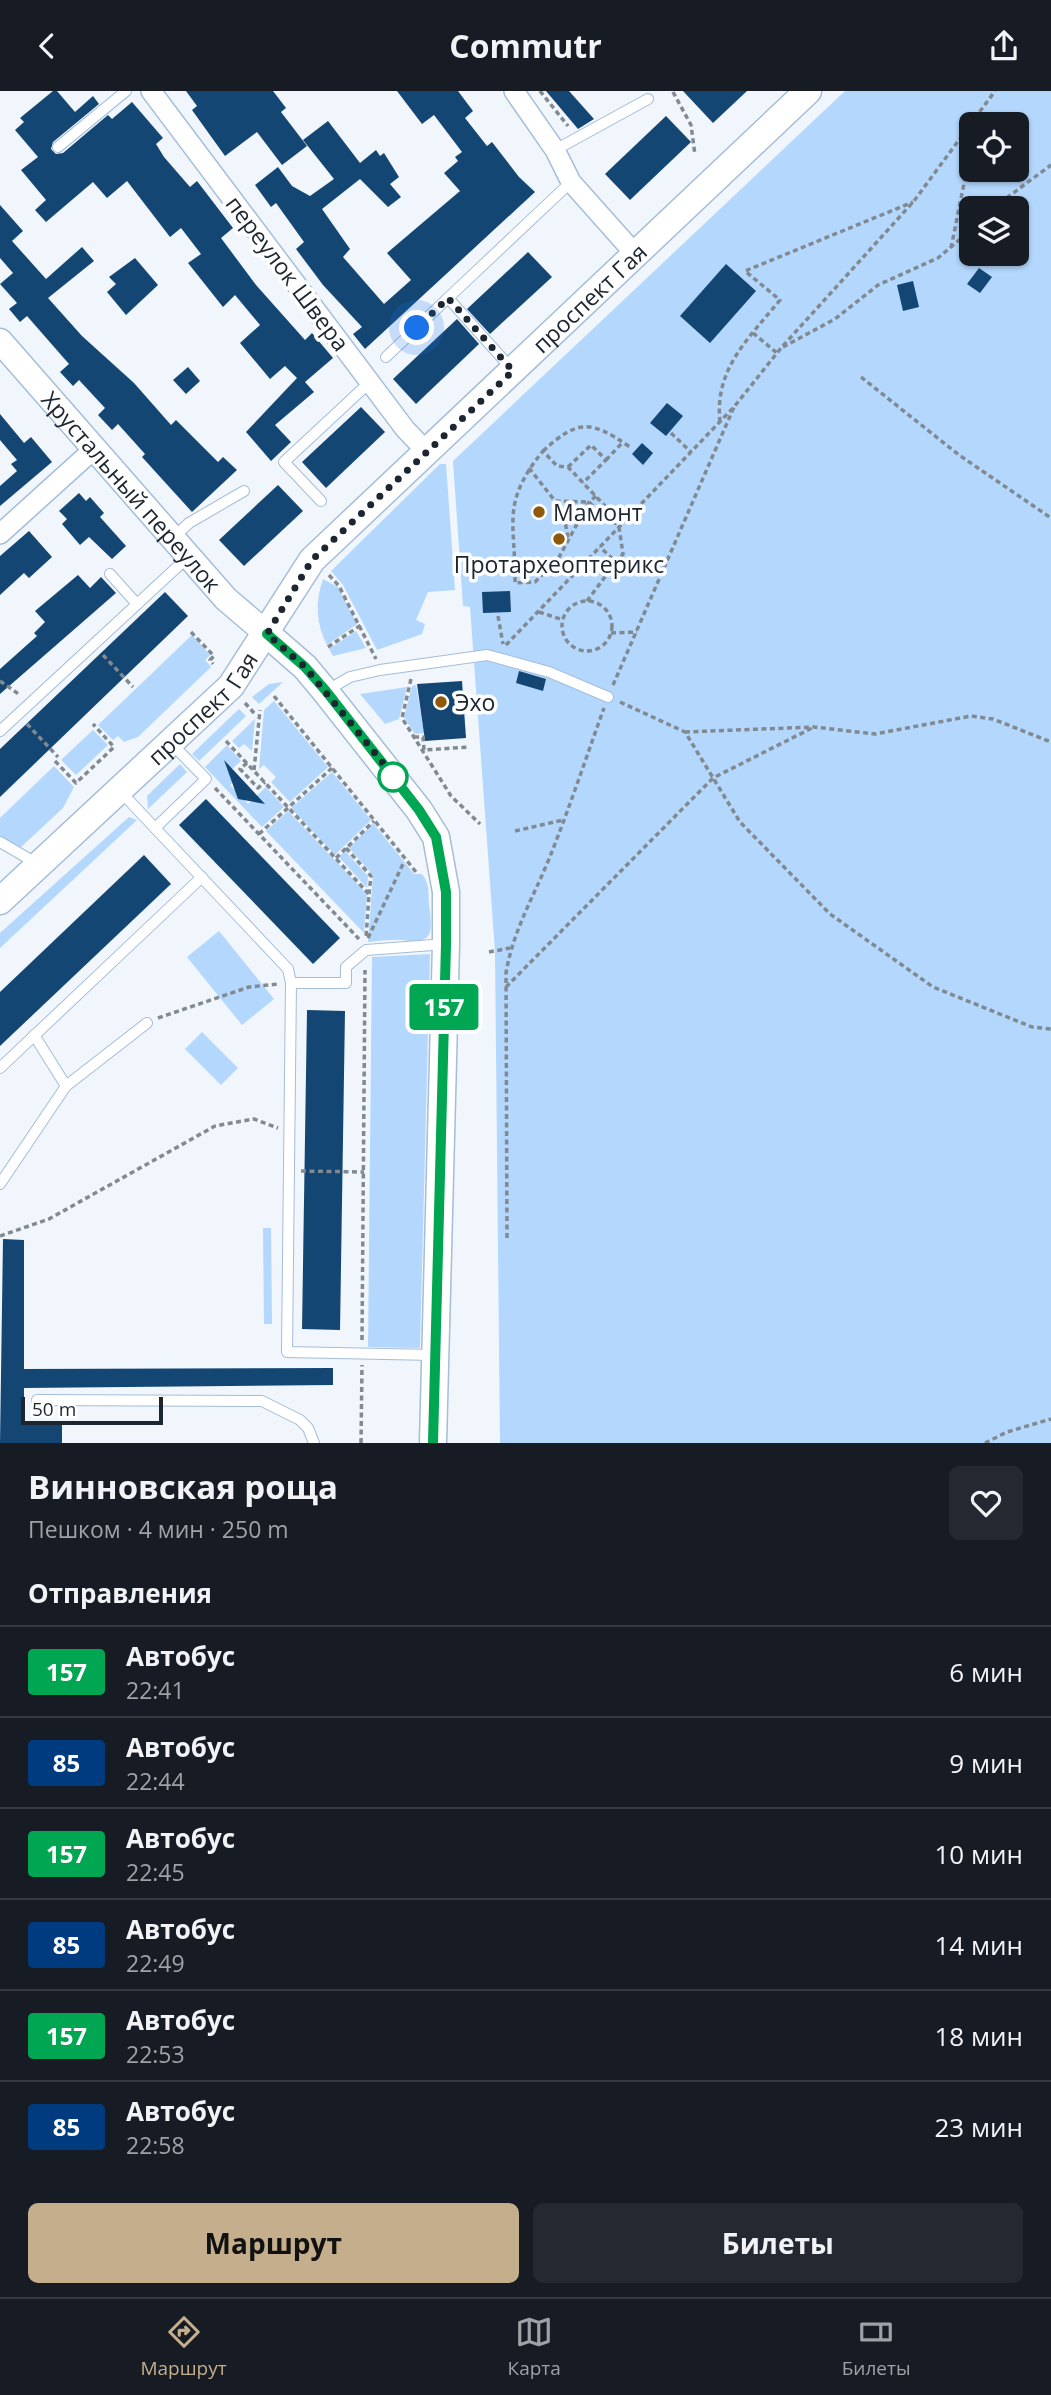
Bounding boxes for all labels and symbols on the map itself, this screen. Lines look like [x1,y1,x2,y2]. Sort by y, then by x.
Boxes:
street label: переулок Швера [219,189,357,357]
street label: проспект Гая [525,236,654,360]
your location [399,310,434,345]
street label: Хрустальный переулок [35,384,229,599]
place label: Мамонт [553,496,643,528]
marker: Мамонт [531,504,547,520]
marker: Протархеоптерикс [551,531,567,547]
place label: Протархеоптерикс [454,548,664,580]
street label: проспект Гая [140,646,265,772]
place label: Эхо [455,686,495,718]
marker: Эхо [433,694,449,710]
unlabelled marker [378,762,408,792]
line badge: 157 [404,984,484,1030]
scale bar [21,1394,163,1426]

